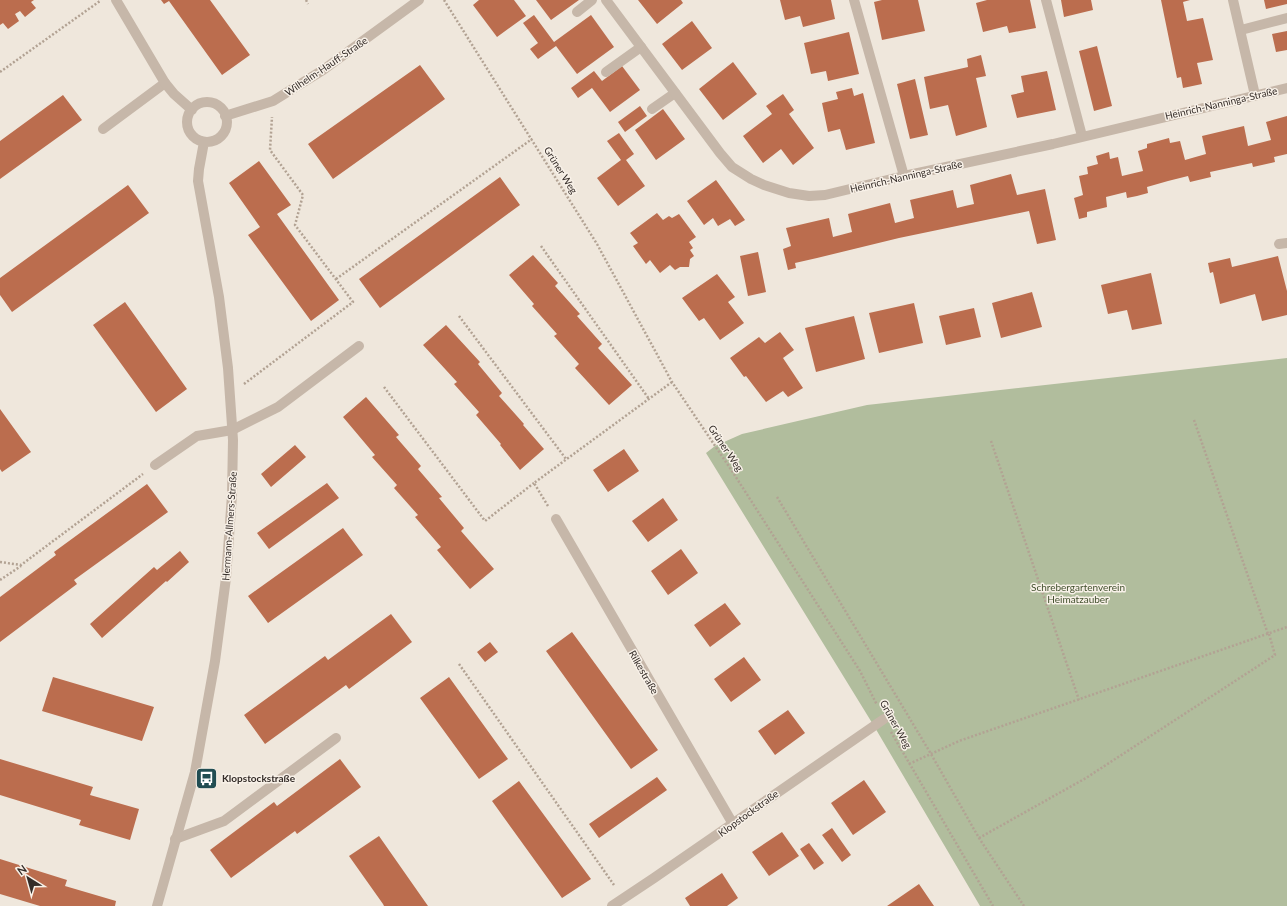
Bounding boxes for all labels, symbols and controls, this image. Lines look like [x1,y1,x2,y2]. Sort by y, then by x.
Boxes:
street label: Wilhelm-Hauff-Straße [282,34,370,98]
street label: Heinrich-Nanninga-Straße [1164,84,1278,122]
street label: Grüner Weg [542,144,580,196]
street label: Heinrich-Nanninga-Straße [849,157,963,195]
street label: Grüner Weg [706,422,746,474]
street label: Hermann-Allmers-Straße [219,471,239,581]
park label: Schrebergartenverein Heimatzauber [1031,581,1125,605]
street label: Rilkestraße [627,648,661,696]
street label: Grüner Weg [878,698,914,750]
bus stop icon: Klopstockstraße [194,765,220,791]
place label: Klopstockstraße [222,772,296,784]
street label: Klopstockstraße [716,787,780,839]
north arrow [8,858,48,898]
text: N [14,862,29,877]

